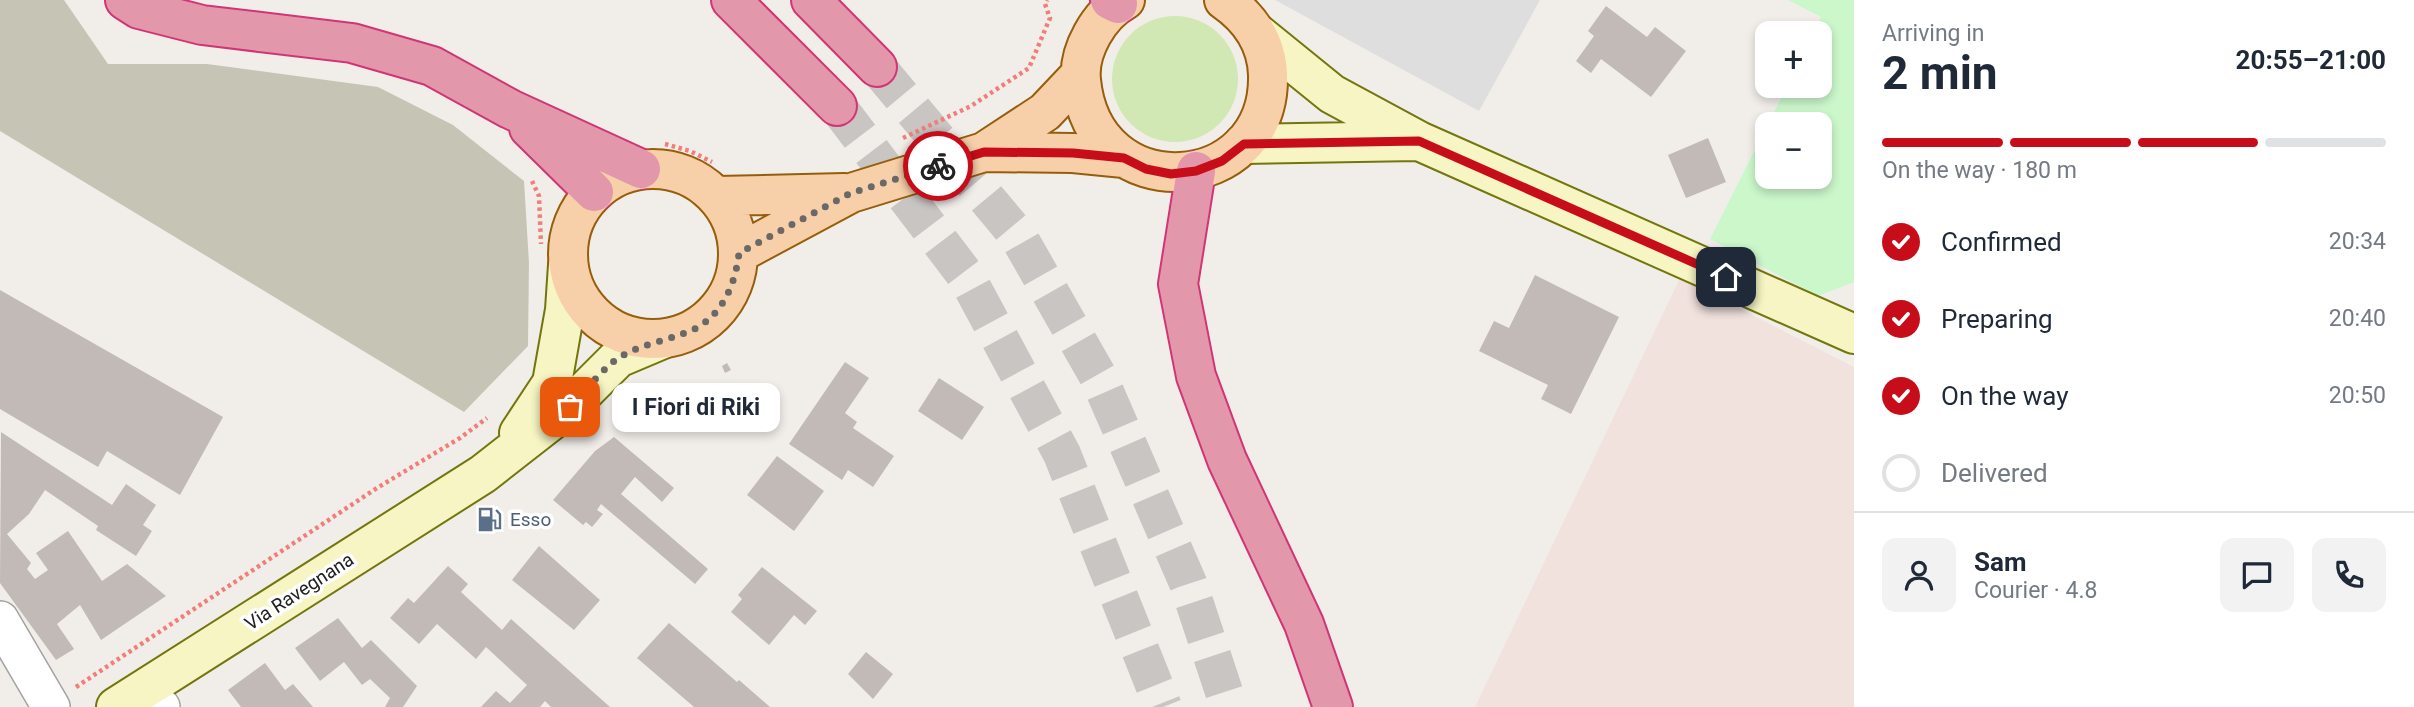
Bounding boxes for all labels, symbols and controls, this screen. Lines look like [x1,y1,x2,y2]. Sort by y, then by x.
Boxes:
text: Arriving in [1882,20,1985,47]
map controls [1755,21,1832,189]
button: + [1755,21,1832,98]
text: 20:55–21:00 [2236,45,2386,75]
text: 2 min [1882,46,1998,100]
button: − [1755,112,1832,189]
courier [903,131,973,201]
icon: bike [919,147,957,185]
text: On the way · 180 m [1882,157,2077,184]
icon: check [1882,223,1920,261]
text: Confirmed [1941,227,2062,257]
text: 20:34 [2329,228,2386,255]
pin [1696,247,1756,307]
icon: home [1707,258,1745,296]
icon: check [1882,300,1920,338]
text: Preparing [1941,304,2053,334]
text: 20:40 [2329,305,2386,332]
pin [540,377,600,437]
icon: check [1882,377,1920,415]
text: On the way [1941,381,2069,411]
callout: I Fiori di Riki [612,382,780,432]
text: 20:50 [2329,382,2386,409]
icon: bag [551,388,589,426]
text: I Fiori di Riki [632,394,760,421]
text: Delivered [1941,458,2048,488]
fuel station icon: Esso [476,505,504,533]
place label: Esso [510,508,551,531]
button: person [1882,538,1956,612]
button: chat [2220,538,2294,612]
button: phone [2312,538,2386,612]
text: Sam [1974,547,2026,577]
street label: Via Ravegnana [241,548,358,635]
text: Courier · 4.8 [1974,577,2097,604]

